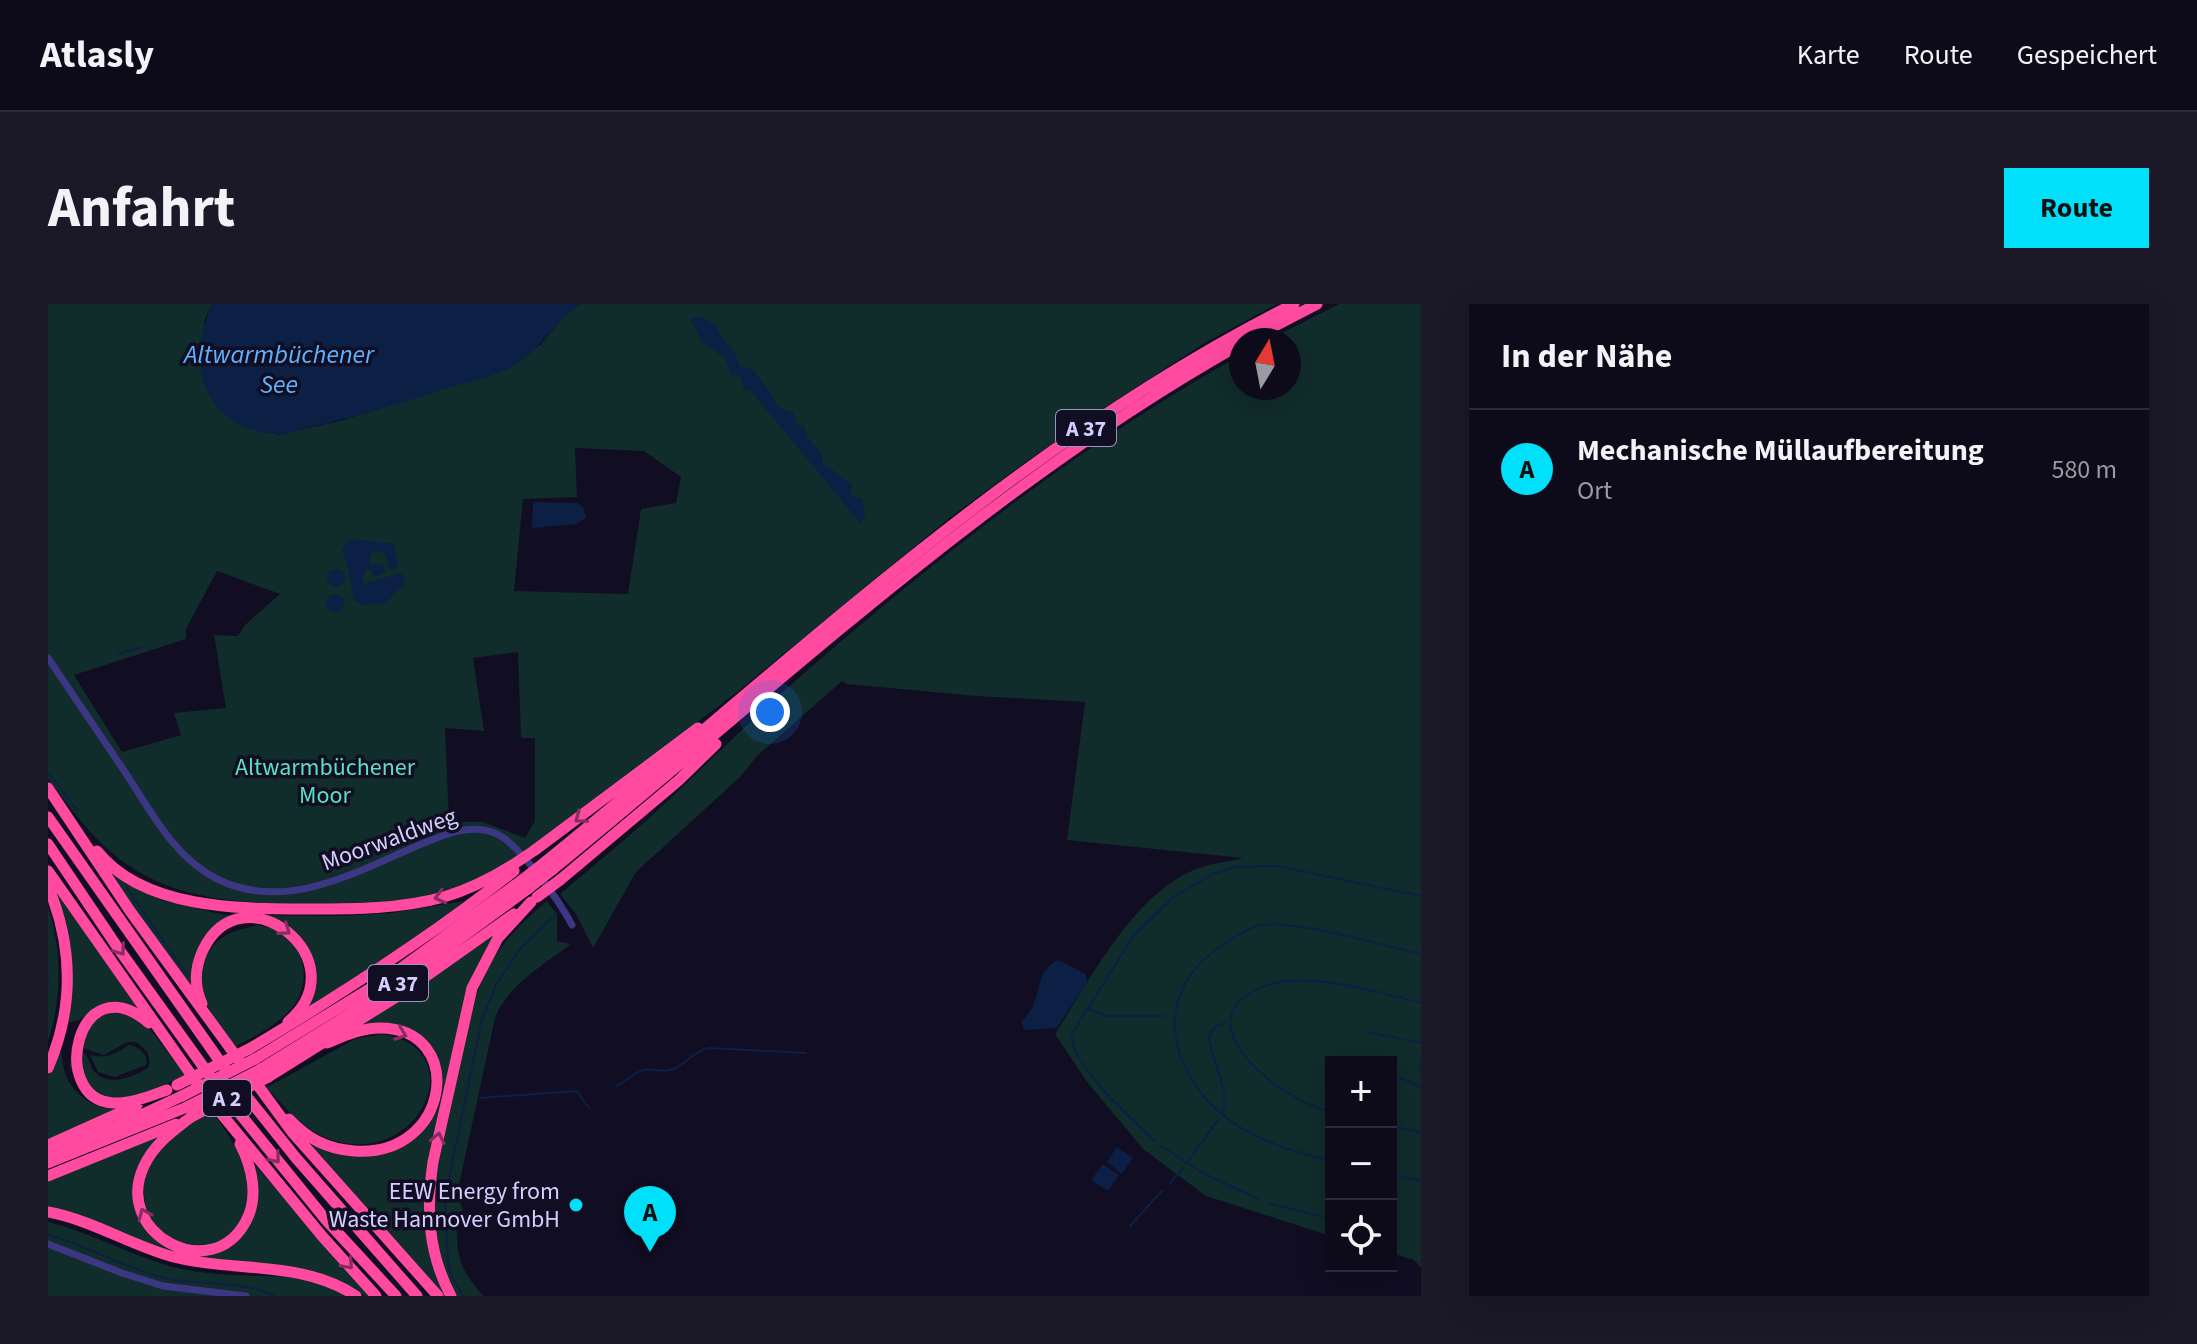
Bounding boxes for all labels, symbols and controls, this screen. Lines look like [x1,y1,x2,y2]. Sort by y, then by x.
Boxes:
text: Atlasly [40,28,154,82]
text: Karte [1797,35,1860,75]
text: Route [1904,35,1973,75]
text: Gespeichert [2017,35,2157,75]
button: Route [2004,168,2149,248]
text: Anfahrt [48,169,235,248]
north arrow [1229,328,1301,400]
text: In der Nähe [1501,332,1672,381]
water label: Altwarmbüchener See [182,336,375,403]
road number: A 37 [1056,410,1116,446]
text: Mechanische Müllaufbereitung [1577,429,1984,472]
text: A [1520,451,1534,488]
text: 580 m [2051,451,2117,488]
text: Ort [1577,472,1612,509]
your location [750,692,790,732]
park label: Altwarmbüchener Moor [235,750,416,813]
street label: Moorwaldweg [317,799,462,880]
one-way arrow [574,809,589,823]
one-way arrow [434,888,448,905]
one-way arrow [276,920,291,935]
one-way arrow [110,941,125,955]
road number: A 37 [368,965,428,1001]
one-way arrow [393,1024,407,1041]
map controls [1325,1056,1397,1272]
button: + [1325,1056,1397,1128]
road number: A 2 [203,1080,251,1116]
button: − [1325,1128,1397,1200]
one-way arrow [429,1132,446,1146]
one-way arrow [265,1149,280,1163]
place label: EEW Energy from Waste Hannover GmbH [329,1174,560,1237]
pin: A [624,1186,676,1252]
marker: EEW Energy from Waste Hannover GmbH [567,1196,585,1214]
button: locate [1325,1200,1397,1272]
one-way arrow [138,1208,154,1223]
one-way arrow [338,1255,352,1270]

